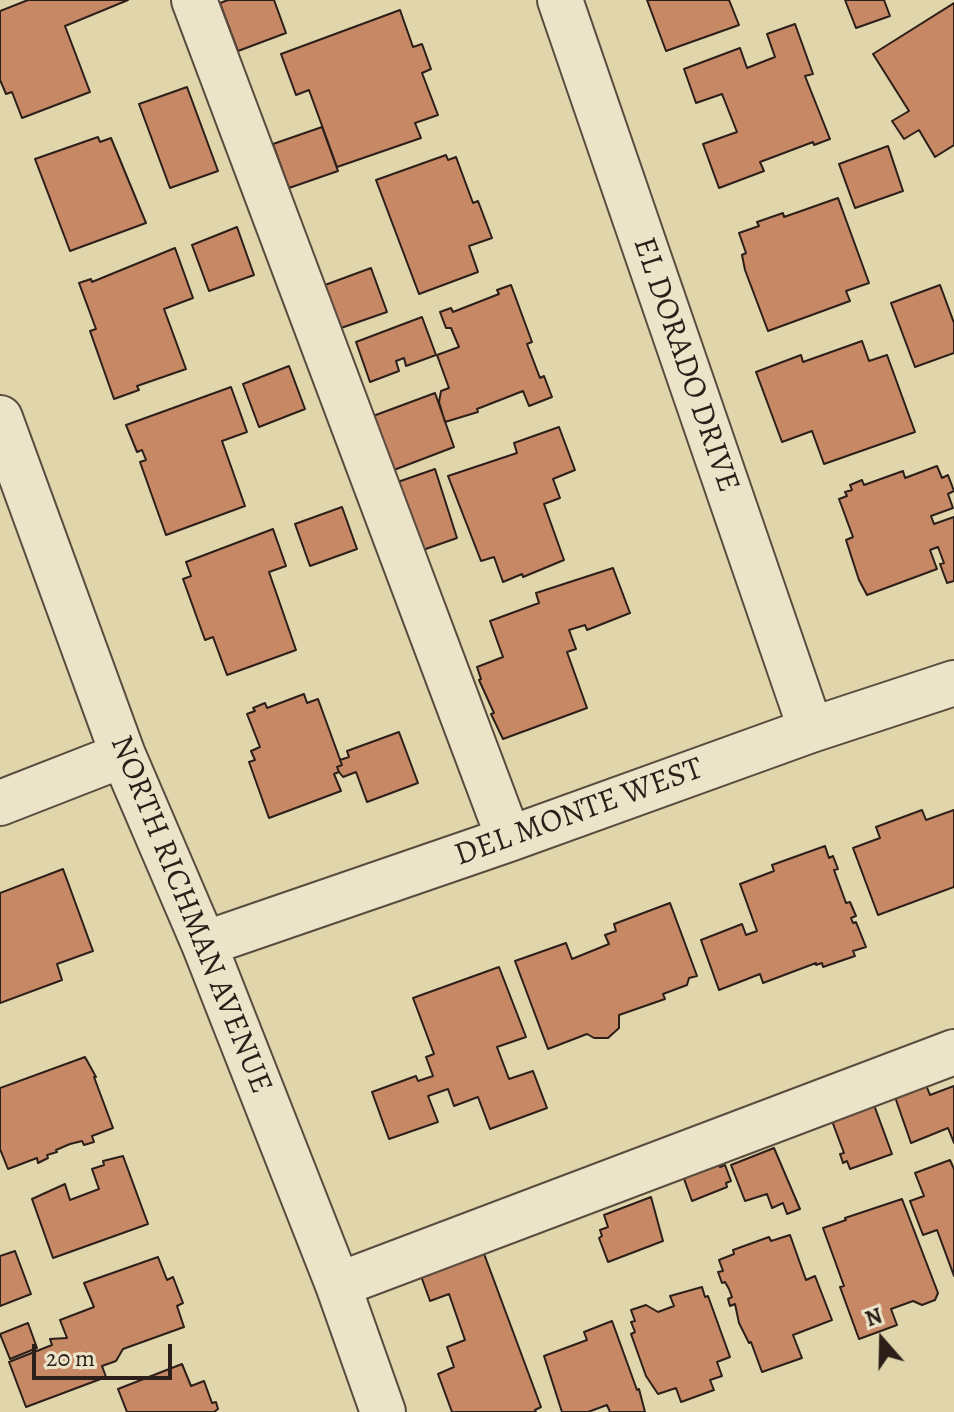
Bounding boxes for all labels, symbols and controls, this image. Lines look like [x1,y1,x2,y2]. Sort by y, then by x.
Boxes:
street label: EL DORADO DRIVE [623,232,747,498]
street label: NORTH RICHMAN AVENUE [101,730,279,1100]
street label: DEL MONTE WEST [450,750,708,876]
north arrow [842,1300,922,1380]
text: N [861,1301,886,1334]
scale bar [36,1328,176,1378]
text: 20 m [46,1342,95,1374]

